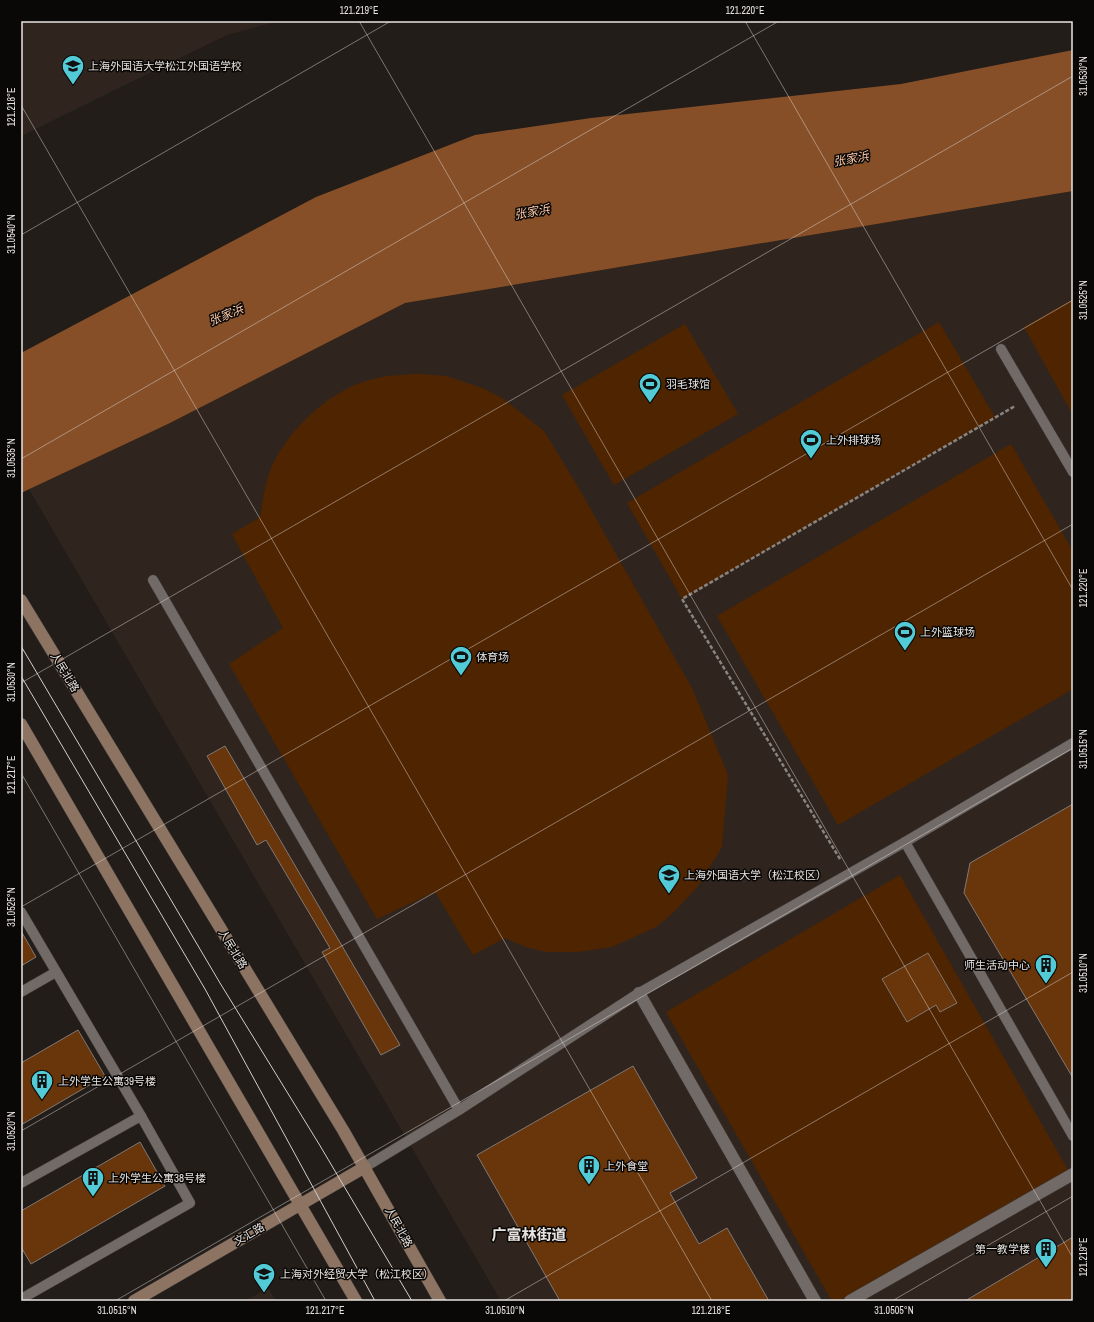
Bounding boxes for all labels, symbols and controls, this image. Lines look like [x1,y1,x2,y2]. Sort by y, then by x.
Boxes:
text: 121.219°E [339,4,379,17]
text: 121.220°E [725,4,765,17]
school or university icon: 上海外国语大学松江外国语学校 [60,53,86,86]
text: 31.0530°N [1077,56,1090,96]
place label: 上海外国语大学松江外国语学校 [88,59,242,73]
text: 121.218°E [5,87,18,127]
water label: 张家浜 [832,148,871,170]
water label: 张家浜 [513,201,552,223]
text: 31.0540°N [5,214,18,254]
text: 31.0525°N [1077,280,1090,320]
water label: 张家浜 [206,300,247,329]
sports icon: 羽毛球馆 [637,371,663,404]
place label: 羽毛球馆 [666,377,710,391]
sports icon: 上外排球场 [798,427,824,460]
place label: 上外排球场 [826,433,881,447]
text: 31.0535°N [5,438,18,478]
text: 121.220°E [1077,568,1090,608]
sports icon: 上外篮球场 [892,619,918,652]
place label: 上外篮球场 [920,625,975,639]
sports icon: 体育场 [448,644,474,677]
street label: 人民北路 [48,650,82,694]
place label: 体育场 [476,650,509,664]
text: 31.0530°N [5,662,18,702]
text: 31.0515°N [1077,729,1090,769]
text: 121.217°E [5,755,18,795]
school or university icon: 上海外国语大学（松江校区） [656,862,682,895]
place label: 上海外国语大学（松江校区） [684,868,827,882]
text: 31.0525°N [5,887,18,927]
street label: 人民北路 [216,927,250,971]
building icon: 师生活动中心 [1033,952,1059,985]
text: 31.0510°N [1077,953,1090,993]
place label: 师生活动中心 [964,958,1030,972]
building icon: 上外学生公寓39号楼 [29,1068,55,1101]
place label: 上外学生公寓39号楼 [58,1074,156,1088]
text: 31.0520°N [5,1111,18,1151]
building icon: 上外食堂 [576,1153,602,1186]
place label: 上外食堂 [604,1159,648,1173]
building icon: 上外学生公寓38号楼 [80,1165,106,1198]
place label: 上外学生公寓38号楼 [108,1171,206,1185]
street label: 人民北路 [382,1204,416,1250]
street label: 文汇路 [231,1220,267,1248]
district label: 广富林街道 [491,1224,567,1245]
building icon: 第一教学楼 [1033,1236,1059,1269]
text: 121.219°E [1077,1237,1090,1277]
place label: 第一教学楼 [975,1242,1030,1256]
school or university icon: 上海对外经贸大学（松江校区） [251,1261,277,1294]
place label: 上海对外经贸大学（松江校区） [280,1267,434,1281]
text: 31.0515°N [97,1304,137,1317]
text: 121.217°E [305,1304,345,1317]
text: 31.0510°N [485,1304,525,1317]
text: 121.218°E [691,1304,731,1317]
text: 31.0505°N [874,1304,914,1317]

